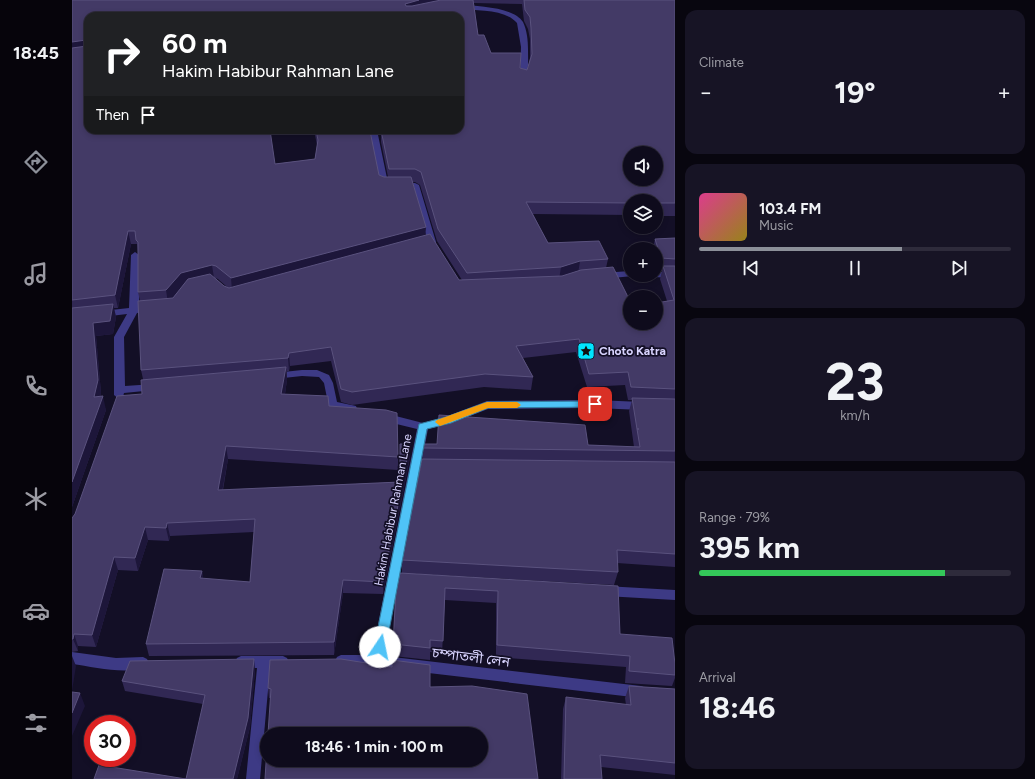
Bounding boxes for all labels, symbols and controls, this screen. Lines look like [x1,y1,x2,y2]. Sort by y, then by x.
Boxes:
text: 60 m [162,26,227,60]
icon: right [96,28,148,80]
text: 18:45 [13,42,59,64]
text: Climate [699,55,744,70]
text: Hakim Habibur Rahman Lane [162,60,394,82]
text: 19° [834,74,876,111]
text: − [699,79,713,106]
text: + [997,79,1011,106]
icon: arrive [137,104,159,126]
text: Then [96,106,129,124]
map controls [623,146,663,330]
button: sound [623,146,663,186]
icon: directions [22,148,50,176]
button: layers [623,194,663,234]
text: 103.4 FM [759,200,821,218]
text: Music [759,218,793,233]
button: + [623,242,663,282]
icon: previous [740,257,762,279]
icon: pause [844,257,866,279]
icon: next [948,257,970,279]
icon: music [22,260,50,288]
button: − [623,290,663,330]
place icon: Choto Katra [576,341,596,361]
place label: Choto Katra [599,344,666,358]
text: 23 [825,351,885,413]
icon: phone [22,372,50,400]
pin [578,387,612,421]
icon: arrive [584,393,606,415]
text: km/h [840,408,870,423]
street label: Hakim Habibur Rahman Lane [371,432,415,587]
icon: climate [22,485,50,513]
text: Range · 79% [699,510,770,525]
text: 395 km [699,529,800,566]
icon: car [22,597,50,625]
position arrow [359,626,401,668]
street label: চম্পাতলী লেন [430,644,511,671]
text: Arrival [699,670,736,685]
text: 18:46 [699,689,775,726]
icon: filters [22,709,50,737]
speed limit sign: 30 [84,715,136,767]
text: 18:46 · 1 min · 100 m [305,738,443,756]

